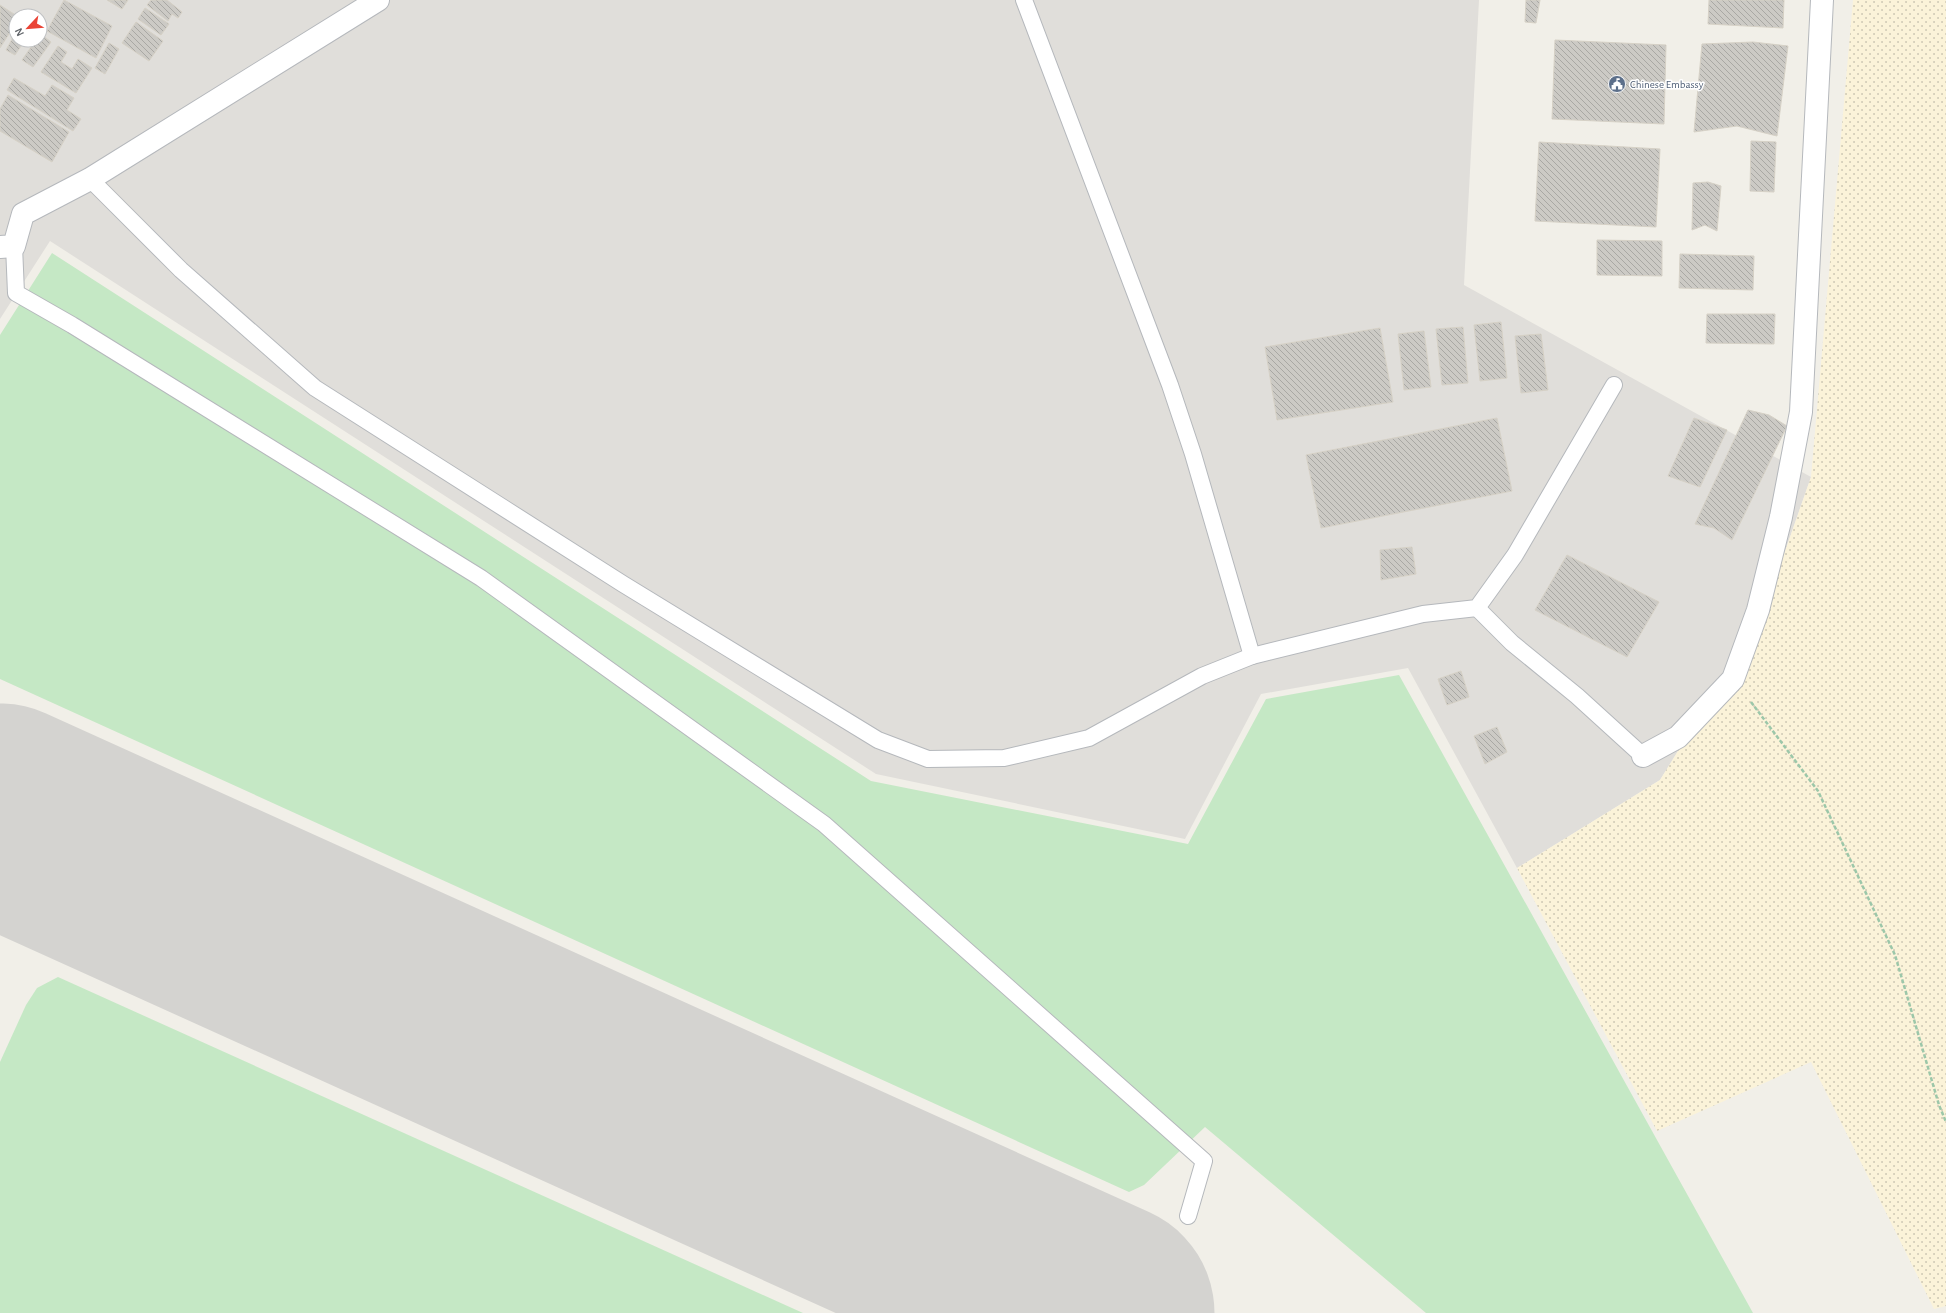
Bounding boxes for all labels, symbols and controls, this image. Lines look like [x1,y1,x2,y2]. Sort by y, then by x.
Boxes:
north arrow [8,8,48,48]
text: N [13,26,26,38]
public building icon: Chinese Embassy [1607,74,1627,94]
place label: Chinese Embassy [1630,79,1704,90]

